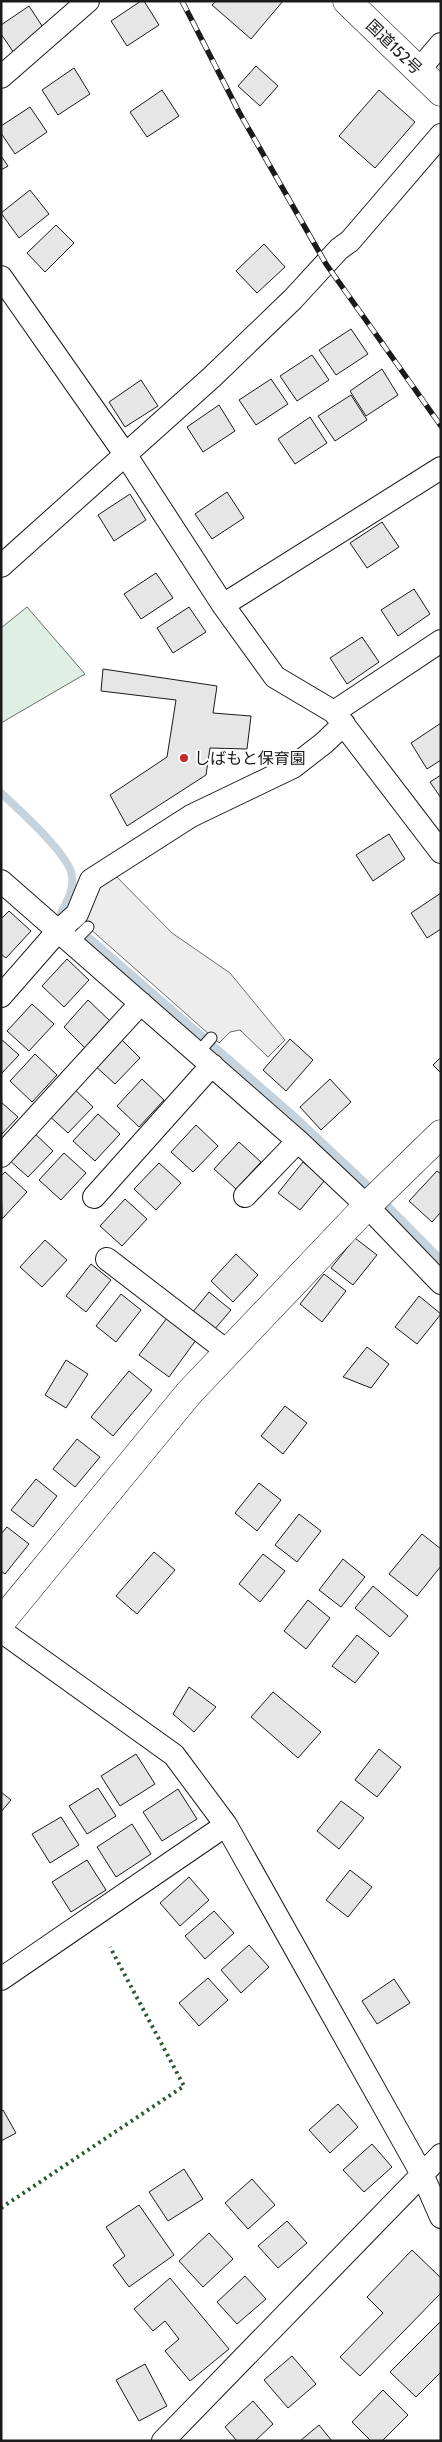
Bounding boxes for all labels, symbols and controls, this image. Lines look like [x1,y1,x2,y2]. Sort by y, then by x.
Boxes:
street label: 国道152号 [362,16,426,78]
place label: しばもと保育園 [194,749,306,768]
marker: しばもと保育園 [178,752,190,764]

